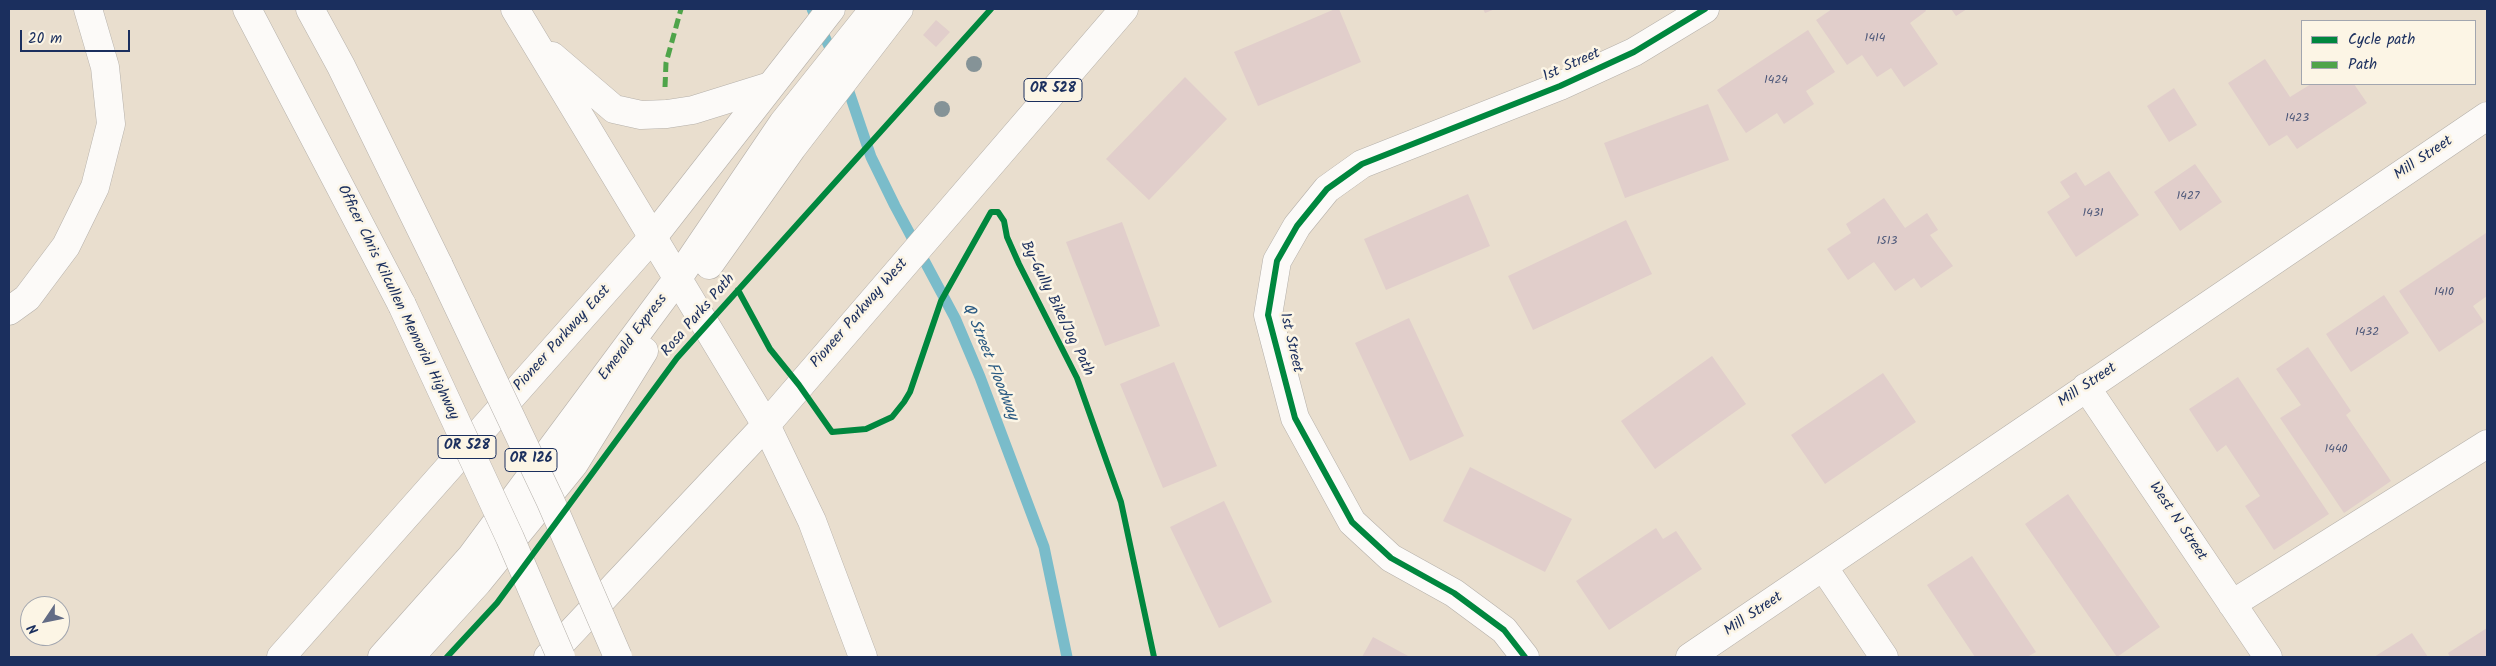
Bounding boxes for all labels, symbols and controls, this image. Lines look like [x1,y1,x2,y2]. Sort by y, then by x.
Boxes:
scale bar [22,20,132,52]
legend [2301,20,2476,85]
text: 20 m [28,27,62,51]
text: Cycle path [2348,28,2415,52]
house number: 1414 [1865,32,1885,46]
street label: 1st Street [1540,45,1604,87]
text: Path [2348,53,2377,77]
house number: 1424 [1764,74,1788,88]
road number: OR 528 [1024,78,1082,102]
house number: 1423 [2285,112,2309,126]
street label: Mill Street [2391,133,2457,185]
street label: Officer Chris Kilcullen Memorial Highway [332,183,462,423]
house number: 1427 [2177,190,2199,204]
house number: 1431 [2083,207,2103,221]
house number: 1513 [1877,235,1897,249]
street label: By-Gully Bike/Jog Path [1015,238,1097,380]
street label: Pioneer Parkway West [808,256,912,372]
street label: Rosa Parks Path [658,271,740,361]
street label: Pioneer Parkway East [511,282,615,396]
house number: 1410 [2434,286,2454,300]
street label: Emerald Express [596,291,672,385]
water label: Q Street Floodway [957,301,1021,423]
street label: 1st Street [1274,311,1306,375]
house number: 1432 [2355,326,2379,340]
street label: Mill Street [2055,360,2121,412]
road number: OR 528 [438,436,496,458]
house number: 1440 [2325,443,2347,457]
road number: OR 126 [505,448,557,472]
street label: West N Street [2144,479,2210,565]
street label: Mill Street [1721,589,1787,641]
north arrow [20,596,70,646]
text: N [22,619,45,639]

